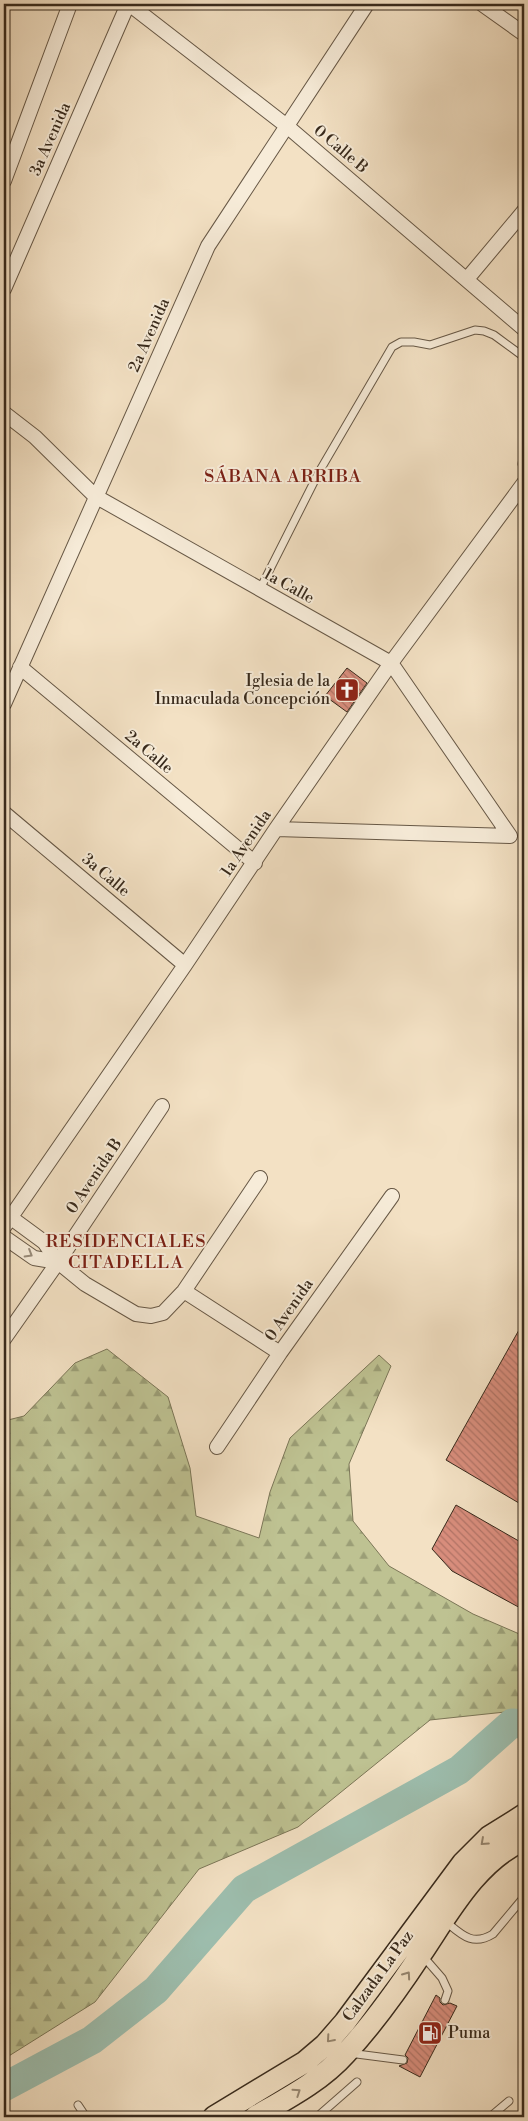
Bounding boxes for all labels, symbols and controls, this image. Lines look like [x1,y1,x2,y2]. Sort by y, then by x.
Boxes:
street label: 3a Avenida [25,98,75,179]
street label: 0 Calle B [310,120,372,178]
street label: 2a Avenida [124,294,174,375]
district label: SÁBANA ARRIBA [204,465,362,488]
street label: 1a Calle [260,564,318,608]
place label: Iglesia de la Inmaculada Concepción [155,671,331,709]
church icon: Iglesia de la Inmaculada Concepción [334,677,360,703]
street label: 2a Calle [121,726,177,778]
street label: 1a Avenida [216,805,276,880]
street label: 3a Calle [78,849,134,901]
street label: 0 Avenida B [62,1135,126,1217]
district label: RESIDENCIALES CITADELLA [45,1230,207,1274]
one-way arrow [24,1248,33,1258]
street label: 0 Avenida [260,1274,318,1345]
one-way arrow [480,1836,489,1845]
street label: Calzada La Paz [338,1926,418,2026]
one-way arrow [401,1971,410,1980]
fuel station icon: Puma [417,2020,443,2046]
place label: Puma [448,2023,491,2043]
one-way arrow [327,2033,336,2042]
one-way arrow [291,2089,300,2098]

